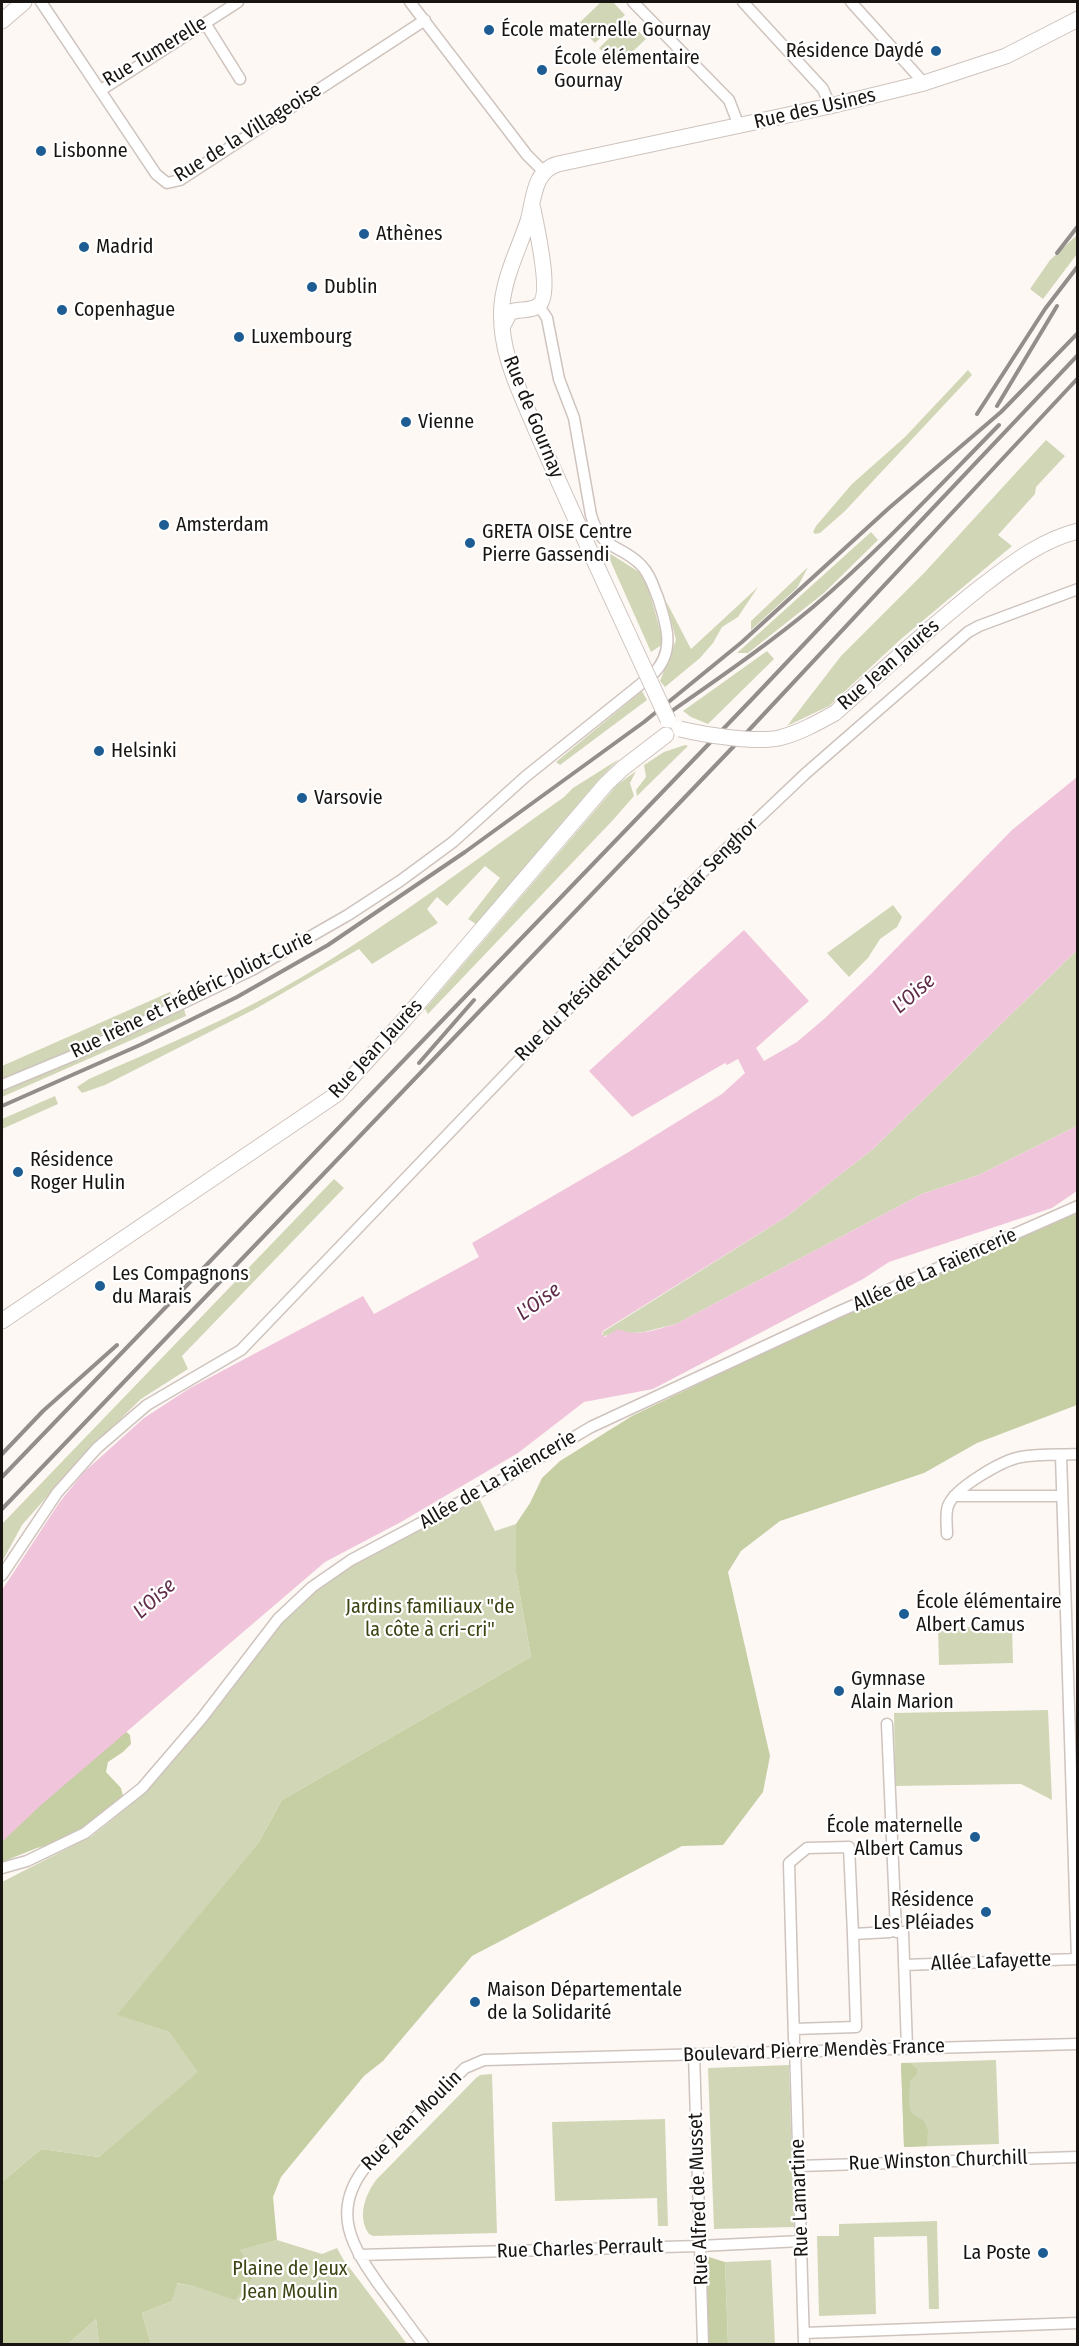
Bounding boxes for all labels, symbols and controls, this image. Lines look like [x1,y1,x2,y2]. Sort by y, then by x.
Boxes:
street label: Rue Tumerelle [99,12,211,92]
place label: École maternelle Gournay [501,18,711,42]
marker: École maternelle Gournay [482,23,496,37]
place label: Résidence Daydé [786,39,924,63]
marker: Résidence Daydé [929,44,943,58]
place label: École élémentaire Gournay [554,46,700,93]
marker: École élémentaire Gournay [535,63,549,77]
street label: Rue de la Villageoise [170,78,326,188]
street label: Rue des Usines [752,83,878,135]
place label: Lisbonne [53,139,128,163]
marker: Lisbonne [34,144,48,158]
place label: Athènes [376,222,442,246]
marker: Athènes [357,227,371,241]
place label: Madrid [96,235,153,259]
marker: Madrid [77,240,91,254]
place label: Dublin [324,275,378,299]
marker: Dublin [305,280,319,294]
place label: Copenhague [74,298,175,322]
marker: Copenhague [55,303,69,317]
place label: Luxembourg [251,325,352,349]
marker: Luxembourg [232,330,246,344]
street label: Rue de Gournay [498,352,568,482]
place label: Vienne [418,410,474,434]
marker: Vienne [399,415,413,429]
place label: Amsterdam [176,513,269,537]
marker: Amsterdam [157,518,171,532]
place label: GRETA OISE Centre Pierre Gassendi [482,520,632,567]
marker: GRETA OISE Centre Pierre Gassendi [463,536,477,550]
street label: Rue Jean Jaurès [833,614,945,716]
place label: Helsinki [111,739,177,763]
marker: Helsinki [92,744,106,758]
place label: Varsovie [314,786,383,810]
marker: Varsovie [295,791,309,805]
street label: Rue du Président Léopold Sédar Senghor [510,813,764,1067]
street label: Rue Irène et Frédéric Joliot-Curie [67,926,317,1064]
water label: L'Oise [887,969,941,1019]
street label: Rue Jean Jaurès [324,994,428,1104]
place label: Résidence Roger Hulin [30,1148,125,1195]
marker: Résidence Roger Hulin [11,1165,25,1179]
street label: Allée de La Faïencerie [849,1223,1021,1317]
place label: Les Compagnons du Marais [112,1262,249,1309]
water label: L'Oise [512,1278,566,1326]
marker: Les Compagnons du Marais [93,1279,107,1293]
street label: Allée de La Faïencerie [415,1425,581,1535]
water label: L'Oise [129,1573,181,1625]
place label: École élémentaire Albert Camus [916,1590,1062,1637]
park label: Jardins familiaux "de la côte à cri-cri" [345,1595,515,1642]
marker: École élémentaire Albert Camus [897,1607,911,1621]
place label: Gymnase Alain Marion [851,1667,954,1714]
marker: Gymnase Alain Marion [832,1684,846,1698]
place label: École maternelle Albert Camus [827,1814,963,1861]
marker: École maternelle Albert Camus [968,1830,982,1844]
place label: Résidence Les Pléiades [873,1888,974,1935]
marker: Résidence Les Pléiades [979,1905,993,1919]
street label: Allée Lafayette [930,1948,1052,1976]
place label: Maison Départementale de la Solidarité [487,1978,682,2025]
marker: Maison Départementale de la Solidarité [468,1995,482,2009]
street label: Boulevard Pierre Mendès France [683,2034,945,2068]
street label: Rue Jean Moulin [357,2066,467,2176]
street label: Rue Alfred de Musset [684,2112,714,2286]
street label: Rue Lamartine [786,2138,814,2258]
street label: Rue Winston Churchill [848,2146,1028,2176]
street label: Rue Charles Perrault [496,2234,664,2264]
place label: La Poste [963,2241,1031,2265]
marker: La Poste [1036,2246,1050,2260]
park label: Plaine de Jeux Jean Moulin [232,2257,348,2304]

